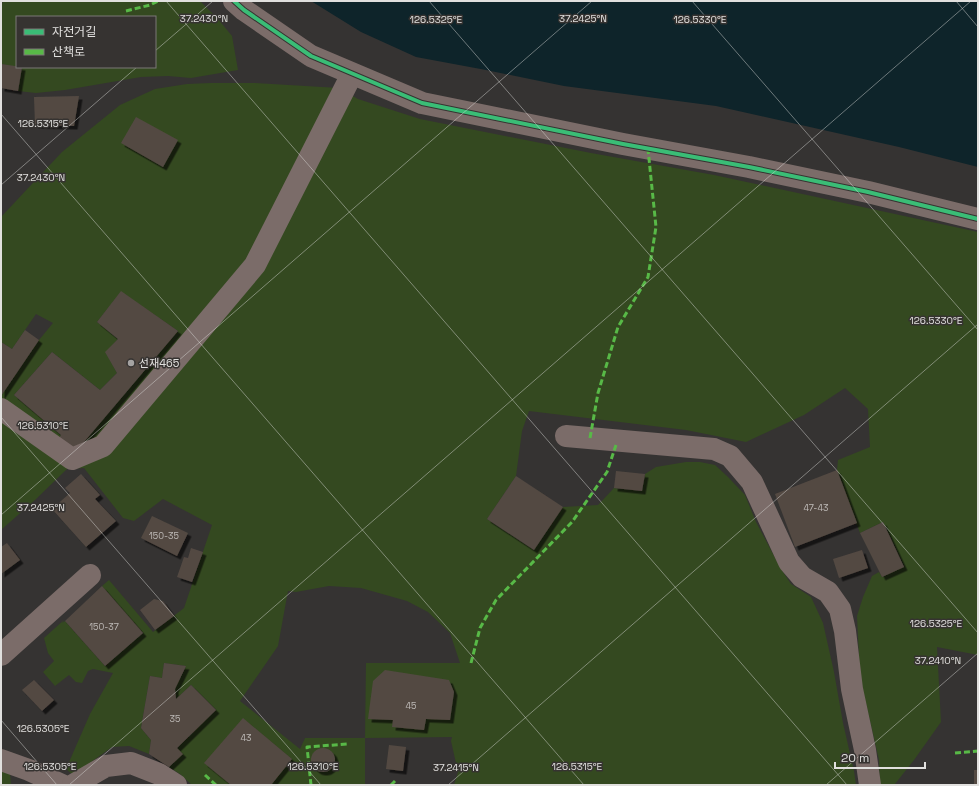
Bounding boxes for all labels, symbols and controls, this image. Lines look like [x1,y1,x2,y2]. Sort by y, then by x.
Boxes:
text: 37.2430°N [180,12,228,25]
text: 37.2425°N [559,12,607,25]
text: 126.5325°E [410,13,463,26]
text: 126.5330°E [674,13,727,26]
legend [16,16,156,68]
text: 자전거길 [52,24,96,40]
text: 산책로 [52,44,85,60]
text: 126.5315°E [18,117,69,130]
text: 37.2430°N [17,171,65,184]
text: 126.5330°E [910,314,963,327]
place label: 선재465 [139,356,180,370]
marker: 선재465 [126,358,136,368]
text: 126.5310°E [18,419,69,432]
text: 37.2425°N [17,501,65,514]
house number: 47-43 [803,502,829,514]
house number: 150-35 [149,530,179,542]
text: 126.5325°E [910,617,963,630]
house number: 150-37 [89,621,119,633]
text: 37.2410°N [915,654,961,667]
house number: 45 [405,700,417,712]
house number: 35 [170,713,180,725]
text: 126.5305°E [17,722,70,735]
house number: 43 [240,732,252,744]
scale bar [835,744,925,770]
text: 20 m [841,750,869,766]
text: 126.5305°E [24,760,77,773]
text: 126.5310°E [288,760,339,773]
text: 126.5315°E [552,760,603,773]
text: 37.2415°N [433,761,479,774]

